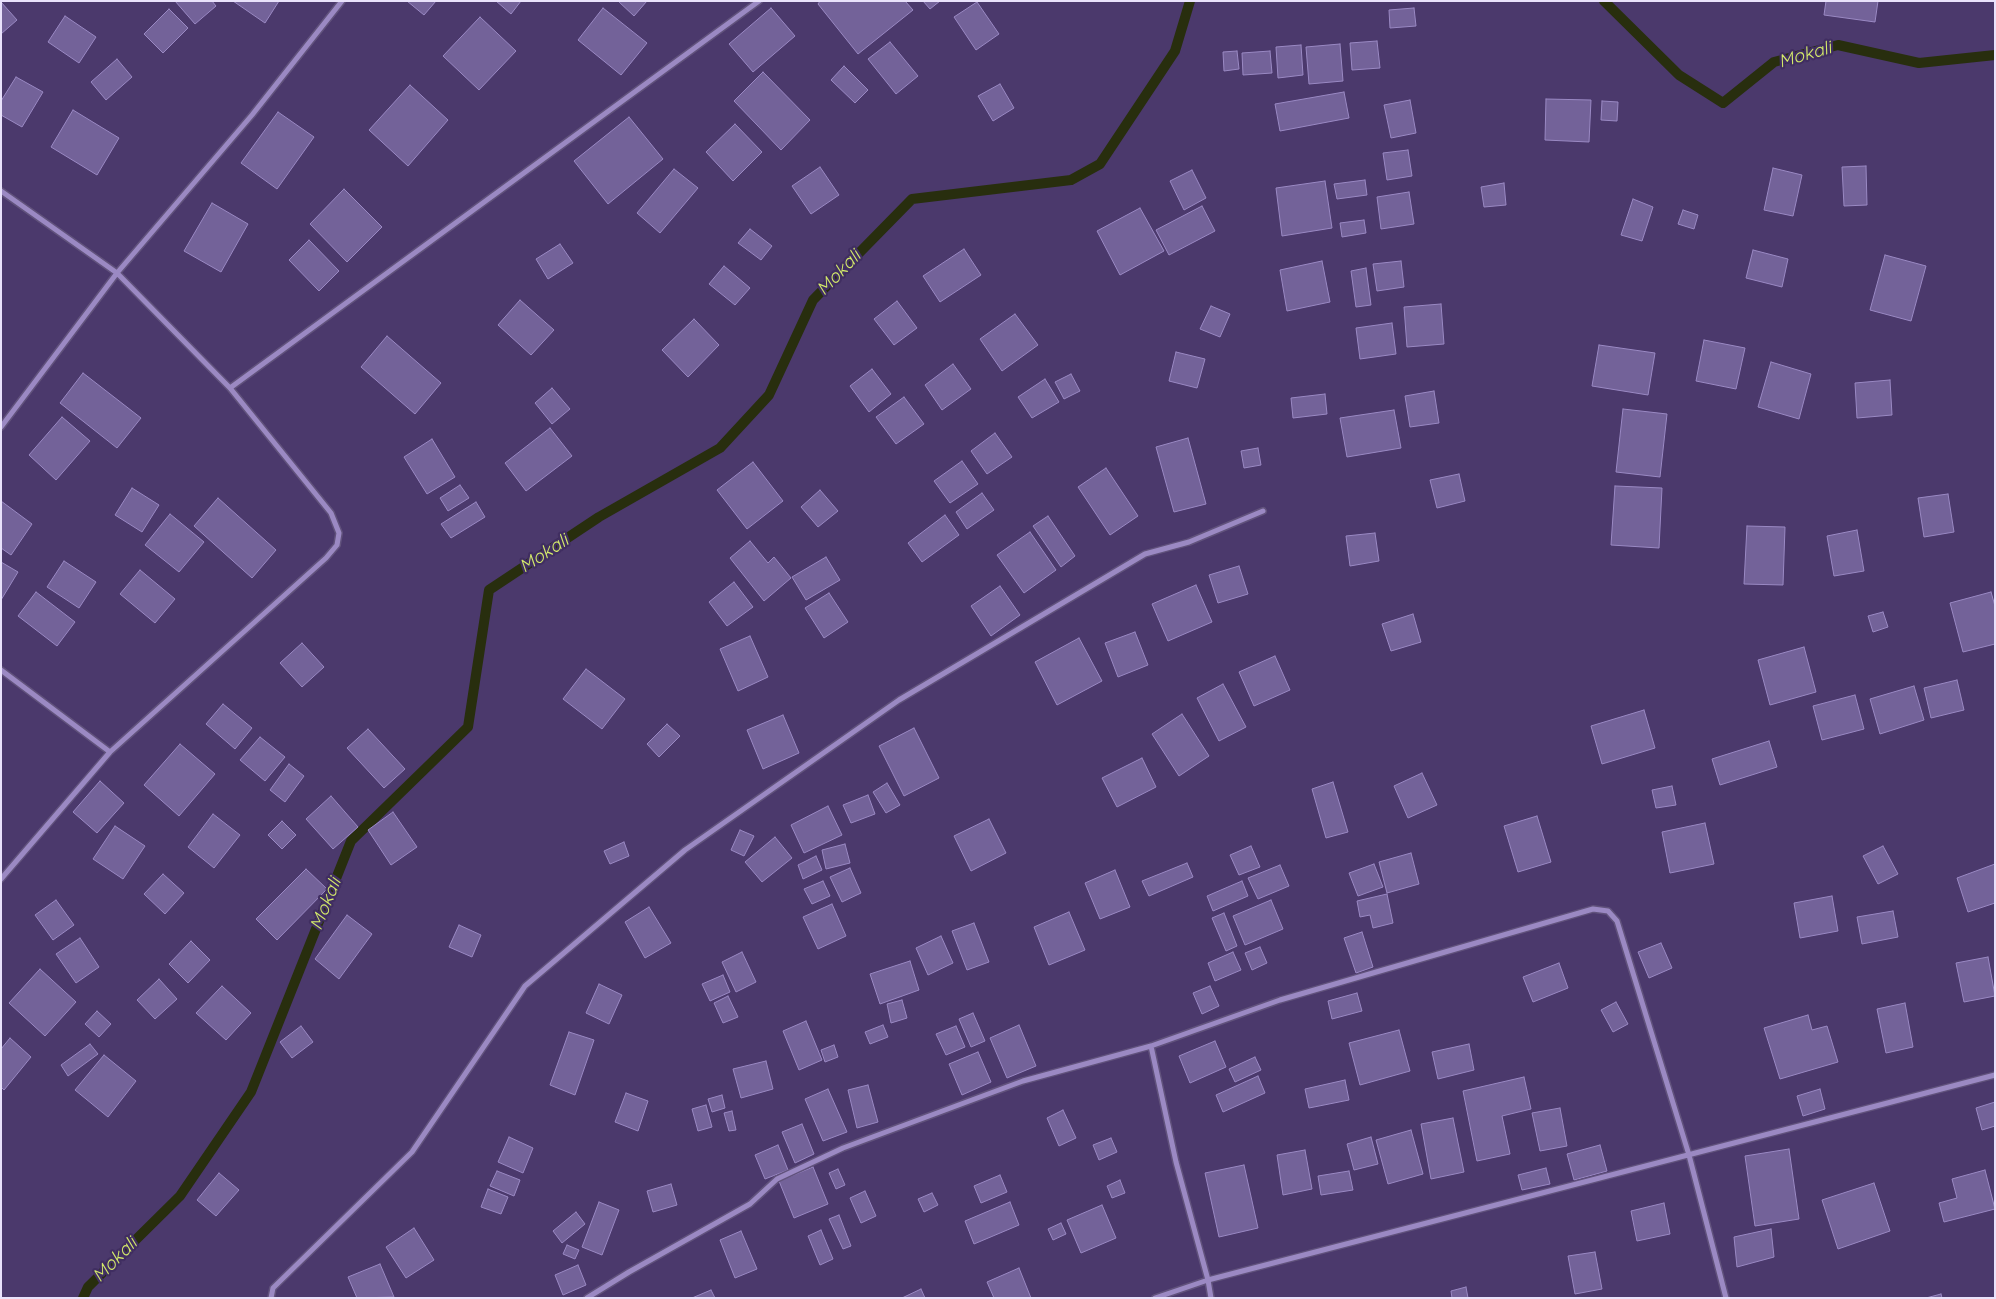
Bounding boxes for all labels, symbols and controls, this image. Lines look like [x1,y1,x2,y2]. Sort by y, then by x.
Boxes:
water label: Mokali [1776,37,1834,73]
water label: Mokali [812,246,866,300]
water label: Mokali [515,530,573,578]
water label: Mokali [306,875,346,933]
water label: Mokali [88,1233,142,1287]

